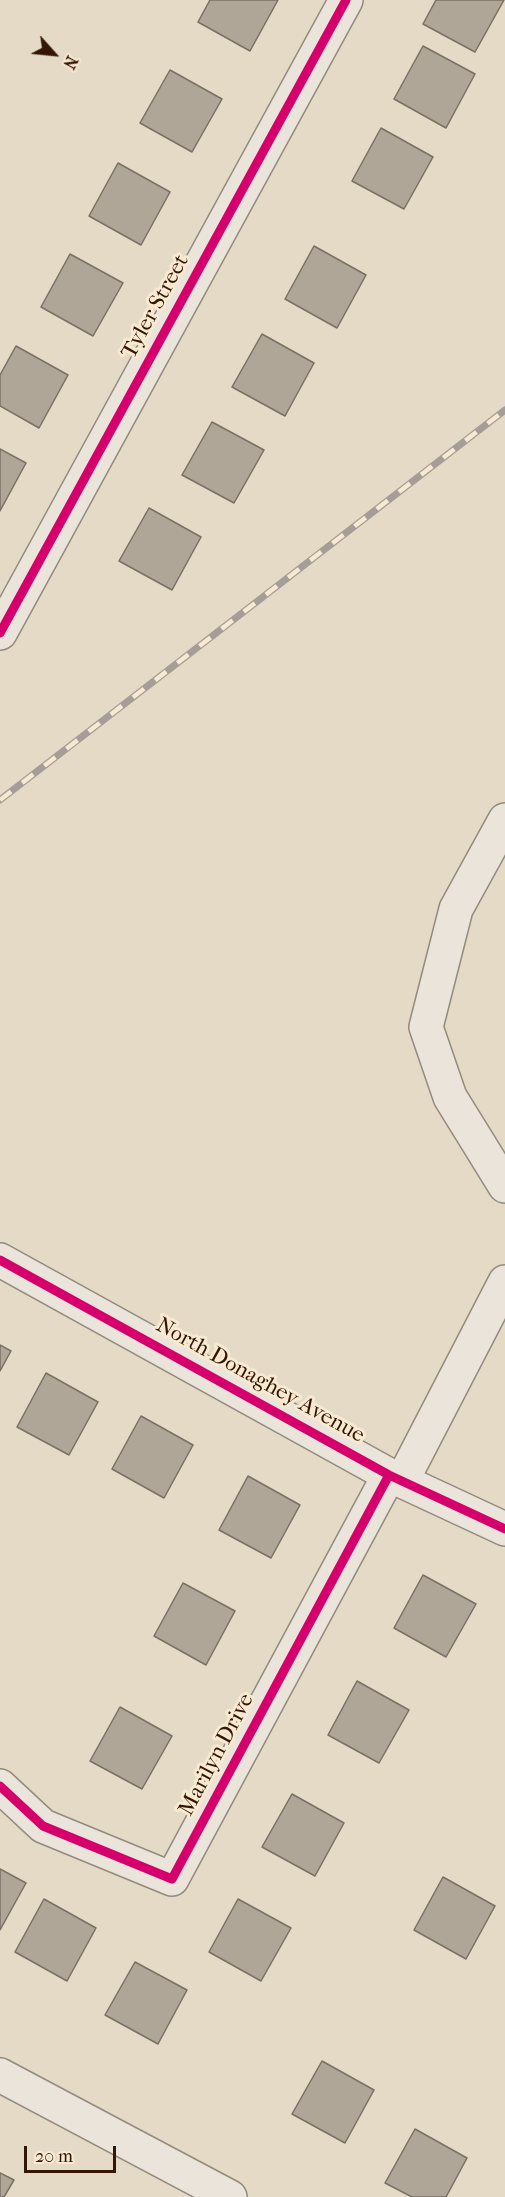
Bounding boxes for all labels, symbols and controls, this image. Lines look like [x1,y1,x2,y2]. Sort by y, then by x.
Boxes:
north arrow [24,24,84,84]
text: N [59,53,82,72]
street label: Tyler Street [117,250,195,364]
street label: North Donaghey Avenue [151,1313,369,1449]
street label: Marilyn Drive [174,1689,260,1821]
scale bar [27,2134,118,2172]
text: 20 m [35,2146,73,2167]

